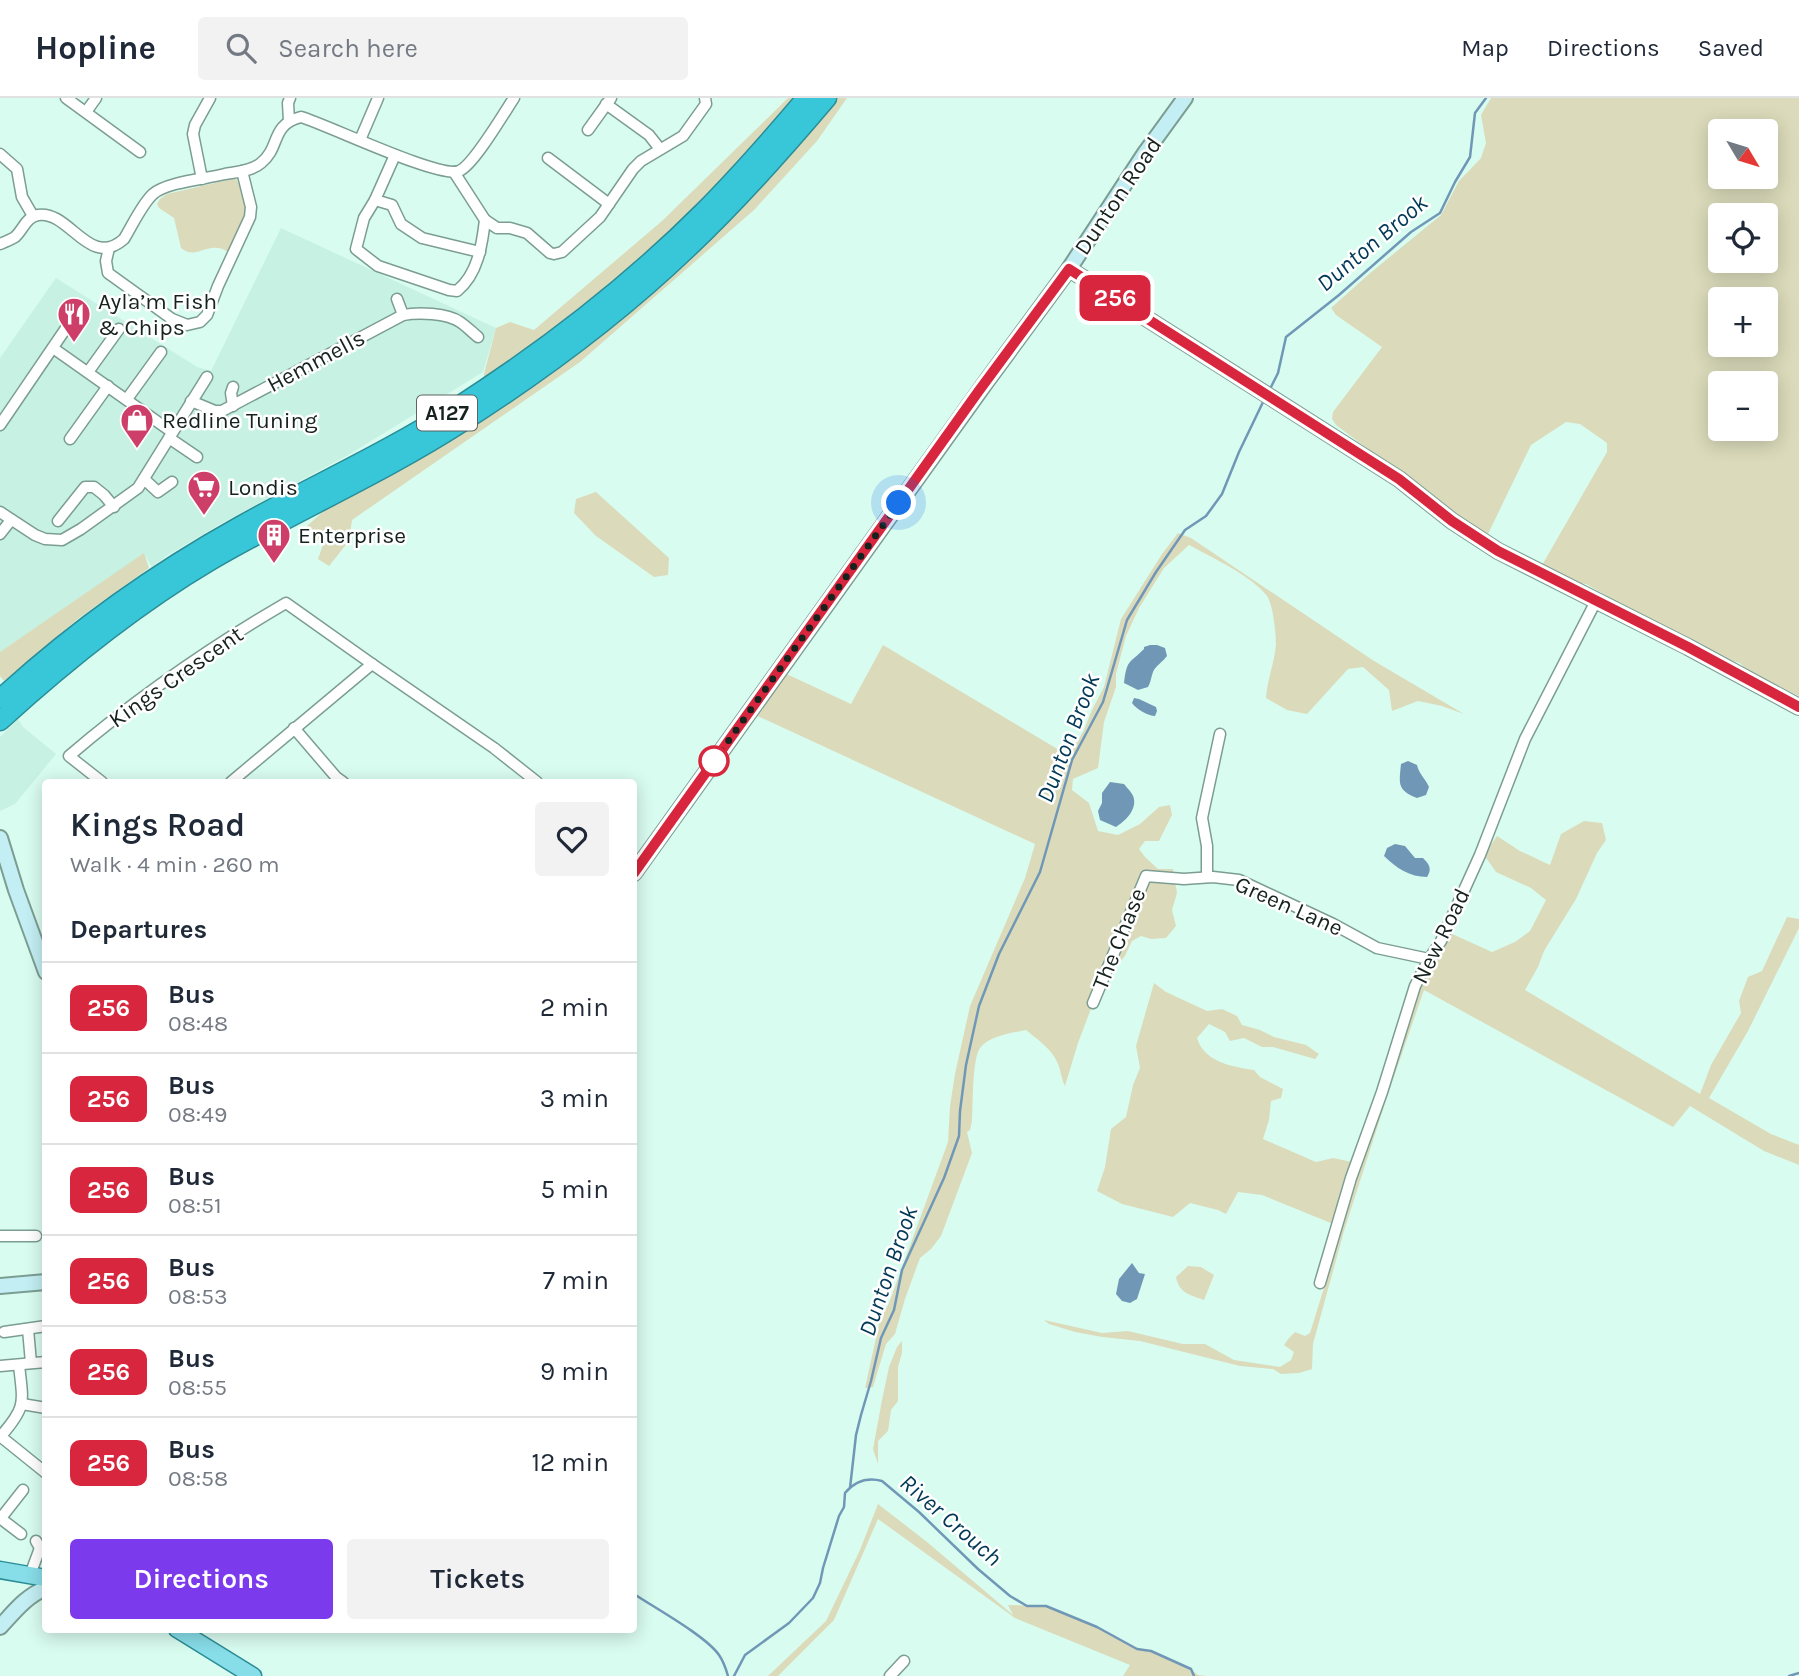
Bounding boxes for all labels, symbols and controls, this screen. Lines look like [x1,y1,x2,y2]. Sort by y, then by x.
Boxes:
search box [198,17,688,80]
text: Hopline [35,29,156,67]
icon: search [222,29,260,67]
text: Search here [278,33,418,64]
text: Map [1461,34,1509,62]
text: Directions [1547,34,1660,62]
text: Saved [1698,34,1764,62]
north arrow [1708,119,1778,189]
map controls [1708,119,1778,441]
street label: Dunton Road [1069,132,1167,260]
water label: Dunton Brook [1311,188,1434,297]
button: locate [1708,203,1778,273]
line badge: 256 [1075,275,1155,321]
text: 256 [1093,284,1137,312]
button: + [1708,287,1778,357]
place label: Ayla’m Fish & Chips [98,288,217,341]
restaurant icon: Ayla’m Fish & Chips [55,295,93,344]
street label: Hemmells [262,324,370,398]
button: − [1708,371,1778,441]
road number: A127 [417,396,477,430]
shop icon: Redline Tuning [118,401,156,450]
place label: Redline Tuning [162,407,317,434]
supermarket icon: Londis [185,468,223,517]
place label: Londis [228,474,298,501]
your location [881,485,916,520]
building icon: Enterprise [255,516,293,565]
place label: Enterprise [298,522,406,549]
street label: Kings Crescent [104,621,249,733]
water label: Dunton Brook [1031,669,1106,806]
unlabelled marker [699,746,729,776]
button: heart [535,802,609,876]
text: Kings Road [70,806,245,844]
text: Walk · 4 min · 260 m [70,851,280,878]
street label: Green Lane [1231,870,1347,942]
street label: The Chase [1086,884,1152,994]
street label: New Road [1406,884,1476,988]
text: Departures [70,914,207,945]
text: Bus [168,979,215,1010]
text: 2 min [540,992,609,1023]
text: 256 [87,994,130,1022]
text: 08:48 [168,1010,228,1037]
text: Bus [168,1070,215,1101]
text: 3 min [540,1083,609,1114]
text: 256 [87,1085,130,1113]
text: 08:49 [168,1101,227,1128]
text: Bus [168,1161,215,1192]
text: 5 min [540,1174,609,1205]
text: 256 [87,1176,130,1204]
text: 08:51 [168,1192,222,1219]
water label: Dunton Brook [853,1201,924,1340]
text: Bus [168,1252,215,1283]
text: 7 min [543,1265,609,1296]
text: 256 [87,1267,130,1295]
text: 08:53 [168,1283,228,1310]
text: Bus [168,1343,215,1374]
text: 9 min [540,1356,609,1387]
text: 256 [87,1358,130,1386]
text: 08:55 [168,1374,227,1401]
text: Bus [168,1434,215,1465]
text: 12 min [531,1447,609,1478]
text: 256 [87,1449,130,1477]
text: 08:58 [168,1465,228,1492]
water label: River Crouch [894,1468,1008,1572]
button: Directions [70,1539,333,1619]
button: Tickets [347,1539,609,1619]

